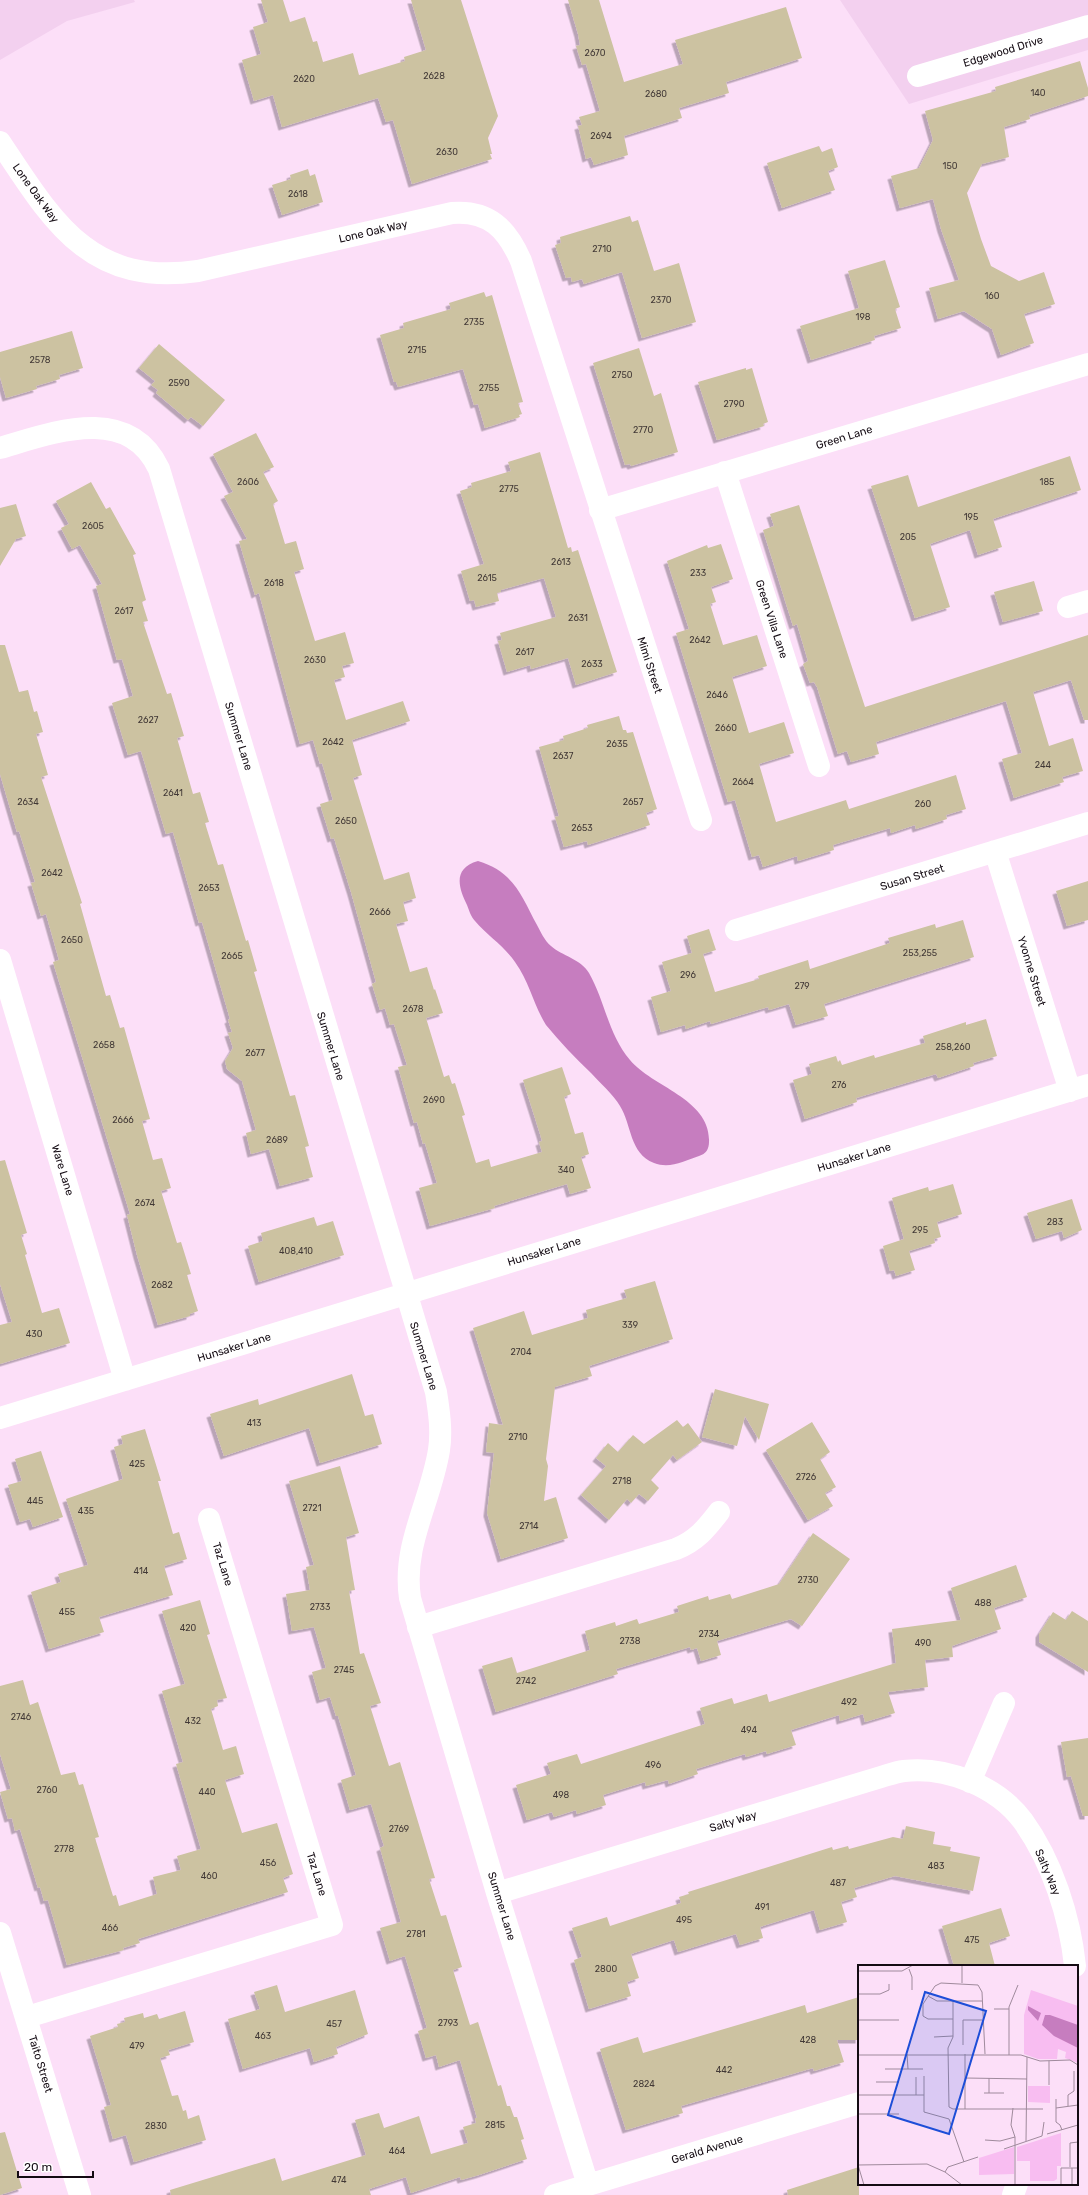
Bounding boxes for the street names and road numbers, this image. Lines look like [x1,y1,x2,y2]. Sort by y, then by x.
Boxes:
street label: Edgewood Drive [962,33,1045,70]
street label: Lone Oak Way [10,161,61,225]
street label: Lone Oak Way [337,217,409,246]
street label: Green Lane [814,423,874,452]
street label: Green Villa Lane [753,578,790,660]
street label: Mimi Street [634,635,665,696]
street label: Summer Lane [222,700,255,772]
street label: Susan Street [879,861,946,893]
street label: Yvonne Street [1015,934,1049,1008]
street label: Summer Lane [314,1010,347,1082]
street label: Hunsaker Lane [816,1140,892,1175]
street label: Ware Lane [49,1143,76,1197]
street label: Hunsaker Lane [506,1234,582,1269]
street label: Summer Lane [407,1320,440,1392]
street label: Hunsaker Lane [196,1330,272,1365]
street label: Taz Lane [210,1541,235,1587]
street label: Salty Way [708,1808,758,1835]
street label: Salty Way [1032,1847,1063,1897]
street label: Taz Lane [304,1851,329,1897]
street label: Summer Lane [485,1870,518,1942]
street label: Taito Street [26,2034,56,2095]
street label: Gerald Avenue [670,2132,744,2167]

